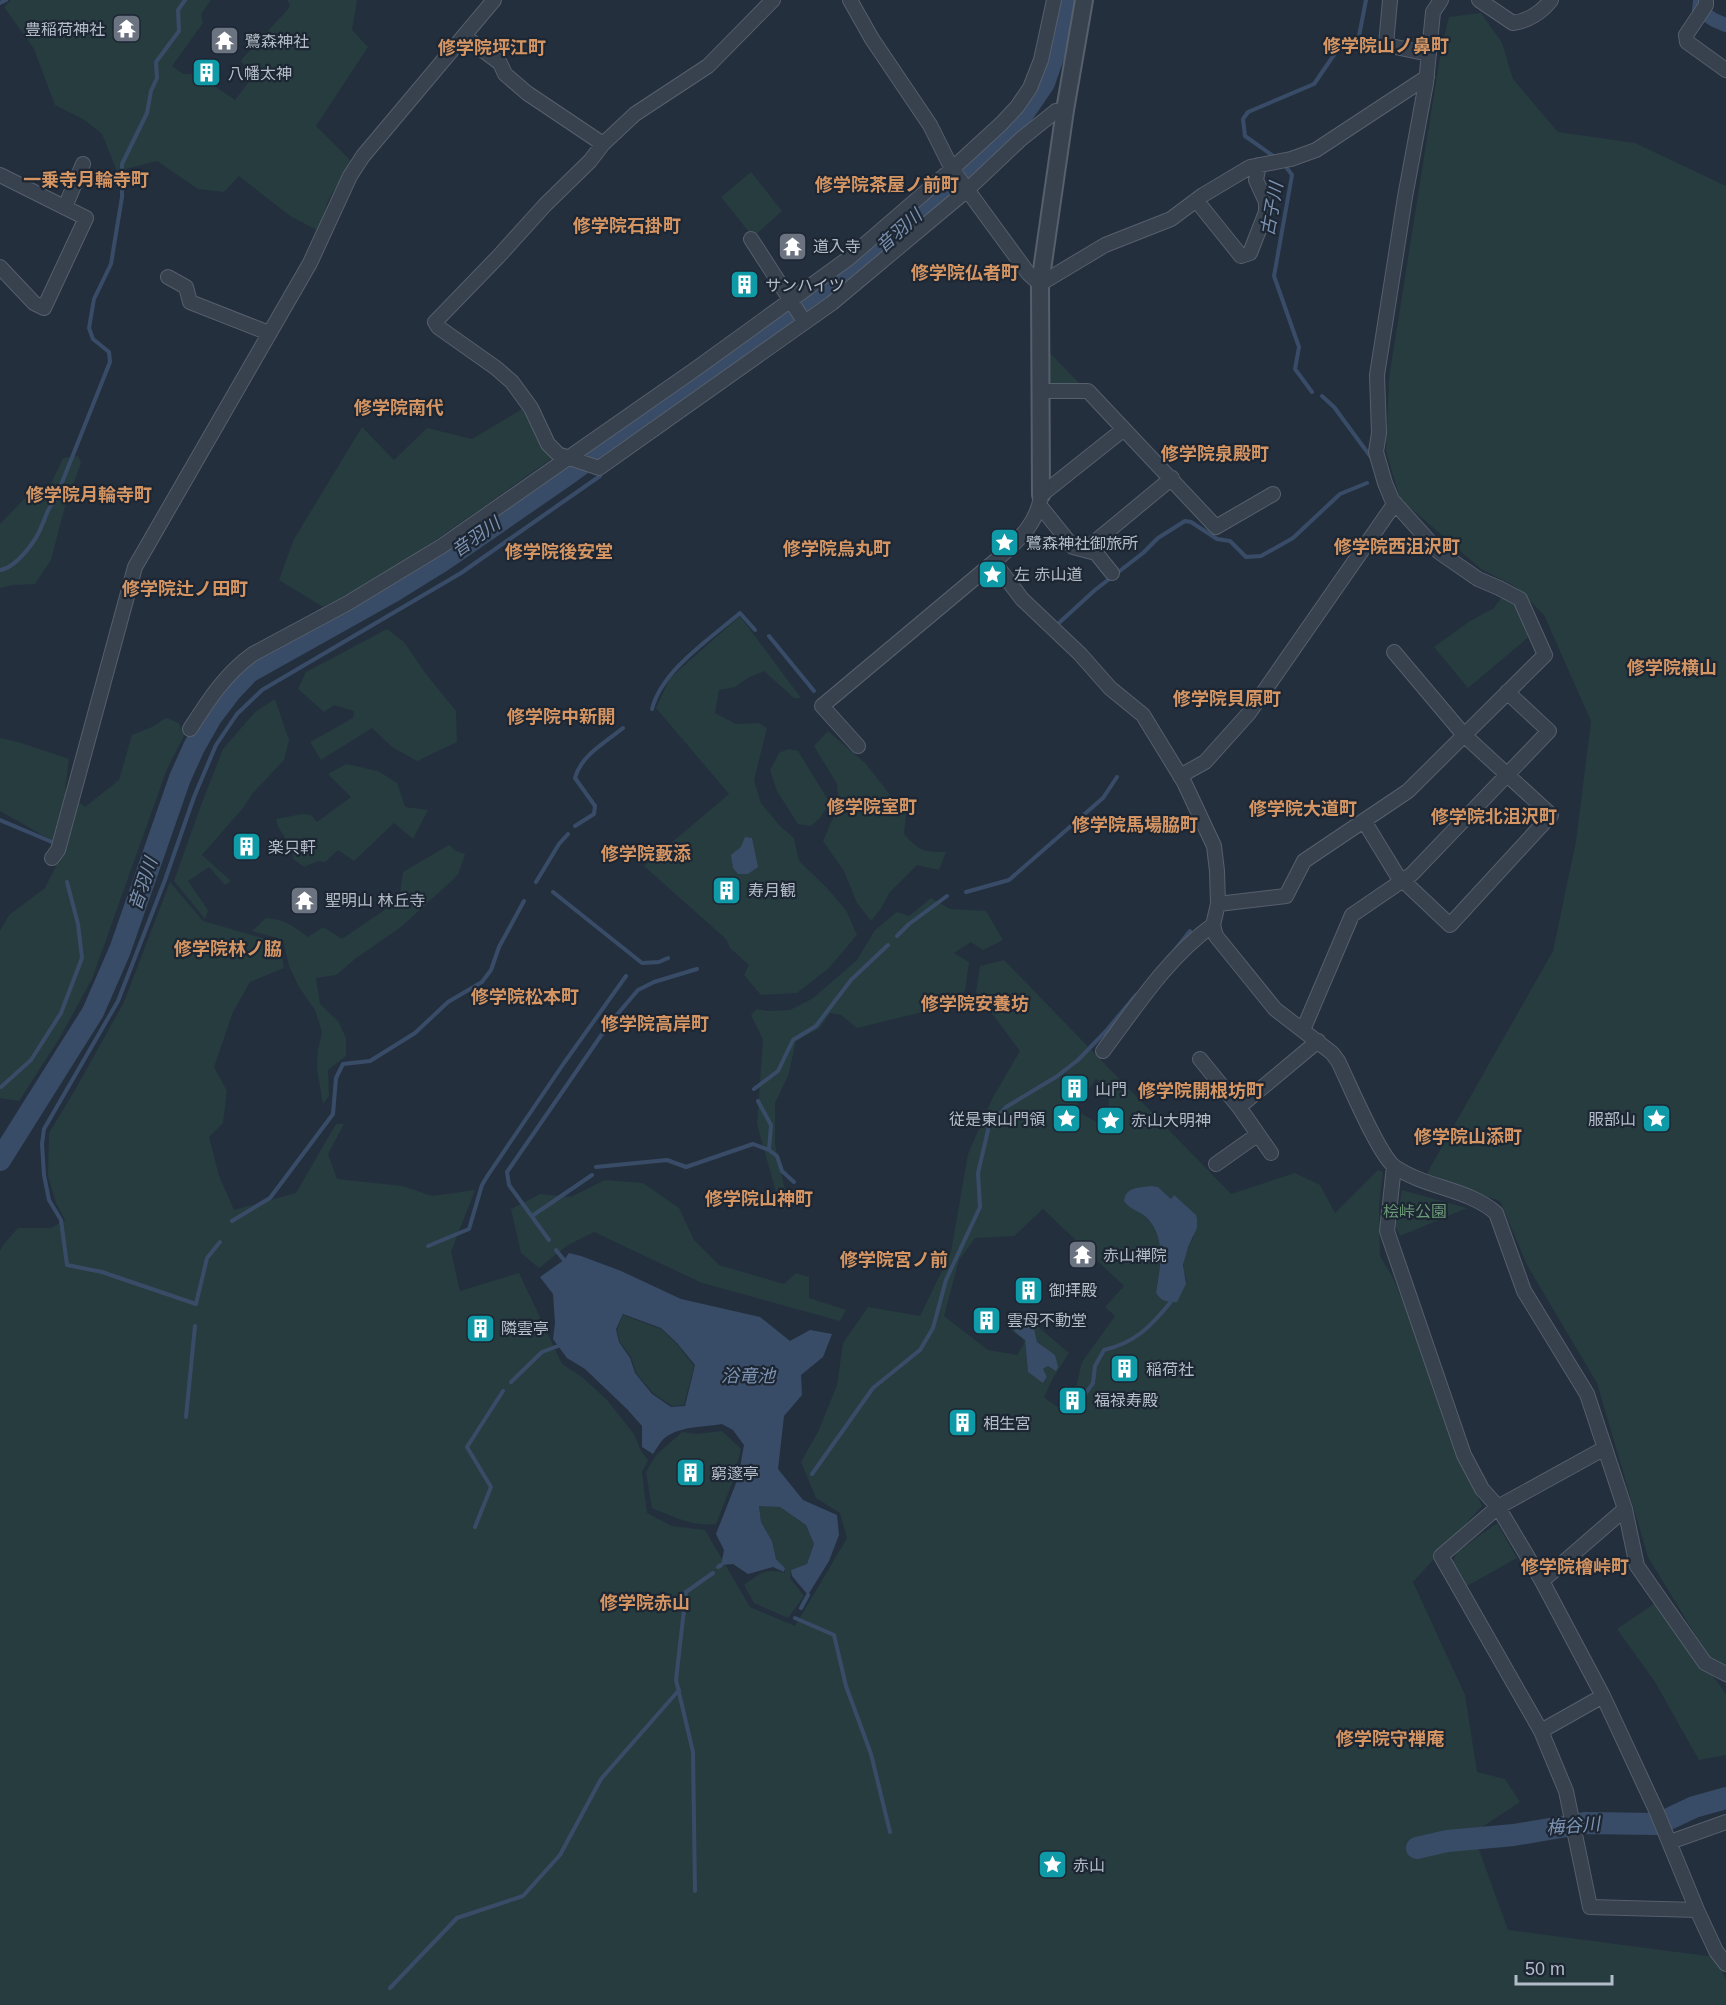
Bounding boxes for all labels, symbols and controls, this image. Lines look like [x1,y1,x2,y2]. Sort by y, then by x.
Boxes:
temple icon: 豊稲荷神社 [110,13,142,45]
place label: 豊稲荷神社 [25,21,105,38]
temple icon: 鷺森神社 [208,25,240,57]
place label: 鷺森神社 [245,33,309,50]
district label: 修学院山ノ鼻町 [1322,36,1449,56]
district label: 修学院坪江町 [437,38,546,58]
building icon: 八幡太神 [191,57,223,89]
place label: 八幡太神 [228,65,292,82]
district label: 一乗寺月輪寺町 [23,170,149,190]
district label: 修学院茶屋ノ前町 [814,175,959,195]
water label: 古子川 [1257,179,1287,237]
water label: 音羽川 [872,204,927,256]
district label: 修学院石掛町 [572,216,681,236]
temple icon: 道入寺 [776,230,808,262]
place label: 道入寺 [813,238,861,255]
district label: 修学院仏者町 [910,263,1019,283]
building icon: サンハイツ [728,269,760,301]
place label: サンハイツ [765,277,845,294]
district label: 修学院南代 [353,398,444,418]
district label: 修学院泉殿町 [1160,444,1269,464]
district label: 修学院月輪寺町 [25,485,152,505]
water label: 音羽川 [448,512,505,561]
place icon: 鷺森神社御旅所 [989,527,1021,559]
place label: 鷺森神社御旅所 [1026,535,1138,552]
district label: 修学院西沮沢町 [1333,537,1460,557]
district label: 修学院烏丸町 [782,539,891,559]
district label: 修学院後安堂 [504,542,613,562]
place icon: 左 赤山道 [977,558,1009,590]
place label: 左 赤山道 [1014,566,1082,583]
district label: 修学院辻ノ田町 [121,579,248,599]
district label: 修学院横山 [1626,658,1717,678]
district label: 修学院貝原町 [1172,689,1281,709]
district label: 修学院中新開 [506,707,615,727]
district label: 修学院室町 [826,797,917,817]
district label: 修学院大道町 [1248,799,1357,819]
district label: 修学院北沮沢町 [1430,807,1557,827]
district label: 修学院馬場脇町 [1071,815,1198,835]
building icon: 楽只軒 [231,831,263,863]
place label: 楽只軒 [268,839,316,856]
district label: 修学院藪添 [600,844,691,864]
water label: 音羽川 [125,853,162,913]
building icon: 寿月観 [711,874,743,906]
place label: 寿月観 [748,882,796,899]
temple icon: 聖明山 林丘寺 [288,884,320,916]
place label: 聖明山 林丘寺 [325,892,425,909]
district label: 修学院林ノ脇 [173,939,282,959]
district label: 修学院松本町 [470,987,579,1007]
district label: 修学院安養坊 [920,994,1029,1014]
district label: 修学院高岸町 [600,1014,709,1034]
building icon: 山門 [1058,1073,1090,1105]
place label: 山門 [1095,1081,1127,1098]
district label: 修学院開根坊町 [1137,1081,1264,1101]
place icon: 従是東山門領 [1050,1103,1082,1135]
place icon: 服部山 [1641,1103,1673,1135]
place icon: 赤山大明神 [1094,1104,1126,1136]
place label: 従是東山門領 [949,1111,1045,1128]
place label: 服部山 [1588,1111,1636,1128]
place label: 赤山大明神 [1131,1112,1211,1129]
district label: 修学院山添町 [1413,1127,1522,1147]
district label: 修学院山神町 [704,1189,813,1209]
park label: 桧峠公園 [1383,1203,1447,1220]
temple icon: 赤山禅院 [1066,1239,1098,1271]
place label: 赤山禅院 [1103,1247,1167,1264]
district label: 修学院宮ノ前 [839,1250,948,1270]
building icon: 御拝殿 [1012,1274,1044,1306]
place label: 御拝殿 [1049,1282,1097,1299]
building icon: 雲母不動堂 [970,1304,1002,1336]
building icon: 隣雲亭 [464,1312,496,1344]
place label: 雲母不動堂 [1007,1312,1087,1329]
place label: 隣雲亭 [501,1320,549,1337]
building icon: 稲荷社 [1109,1353,1141,1385]
place label: 稲荷社 [1146,1361,1194,1378]
water label: 浴竜池 [721,1366,777,1386]
building icon: 福禄寿殿 [1057,1384,1089,1416]
place label: 福禄寿殿 [1094,1392,1158,1409]
building icon: 相生宮 [946,1407,978,1439]
place label: 相生宮 [983,1415,1031,1432]
building icon: 窮邃亭 [674,1457,706,1489]
place label: 窮邃亭 [711,1465,759,1482]
district label: 修学院檜峠町 [1520,1557,1629,1577]
district label: 修学院赤山 [599,1593,690,1613]
district label: 修学院守禅庵 [1335,1729,1444,1749]
water label: 梅谷川 [1545,1814,1603,1838]
place icon: 赤山 [1036,1849,1068,1881]
place label: 赤山 [1073,1857,1105,1874]
scale bar [1516,1948,1612,1986]
text: 50 m [1525,1959,1565,1979]

